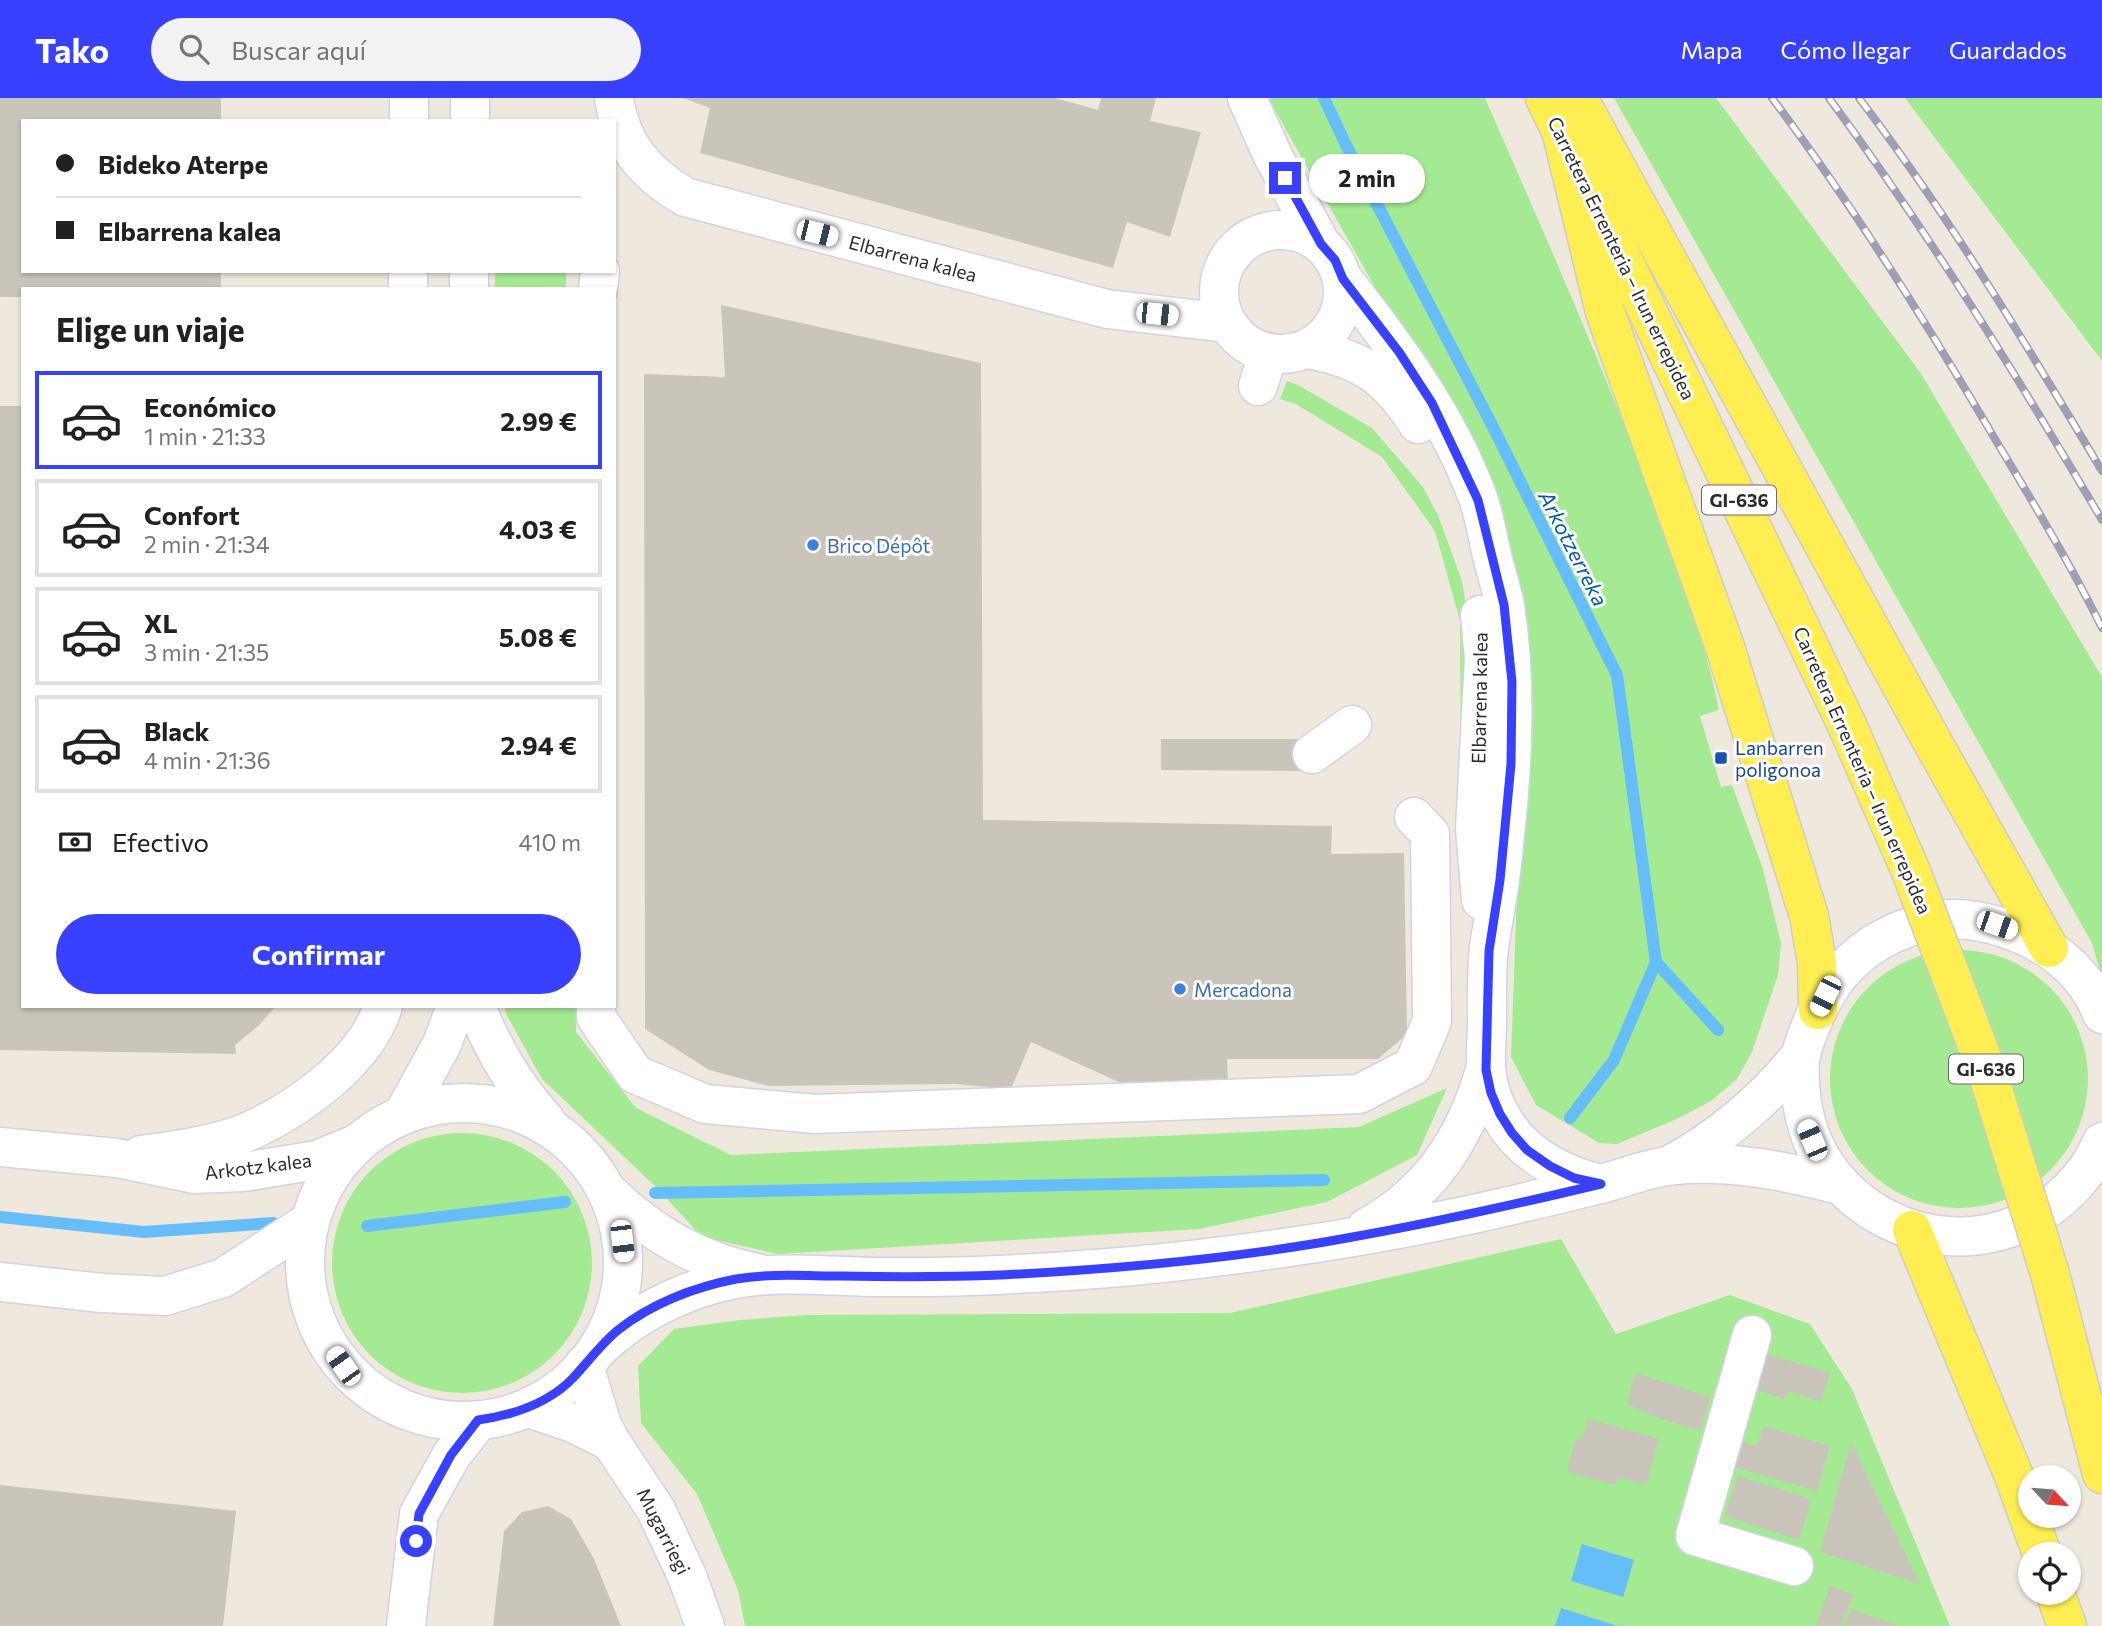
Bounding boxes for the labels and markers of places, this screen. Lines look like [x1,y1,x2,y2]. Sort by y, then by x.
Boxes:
place label: Brico Dépôt [827,534,931,557]
marker: Brico Dépôt [805,537,821,553]
place label: Lanbarren poligonoa [1735,736,1824,781]
marker: Lanbarren poligonoa [1713,750,1729,766]
place label: Mercadona [1194,978,1292,1001]
marker: Mercadona [1172,981,1188,997]

